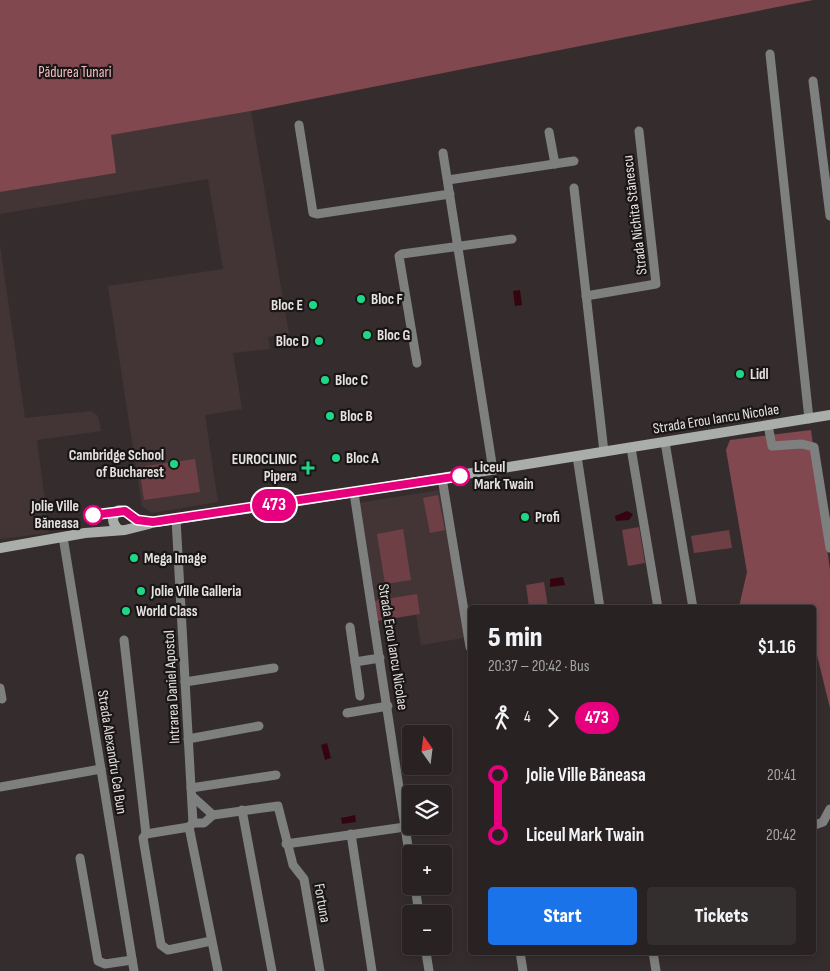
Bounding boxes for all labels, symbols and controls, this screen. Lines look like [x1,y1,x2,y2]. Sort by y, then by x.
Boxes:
park label: Pădurea Tunari [38,63,112,82]
street label: Strada Nichita Stănescu [618,154,652,276]
place label: Bloc F [371,290,403,309]
marker: Bloc F [355,293,367,305]
place label: Bloc E [271,296,303,315]
marker: Bloc E [307,299,319,311]
place label: Bloc G [377,326,410,345]
marker: Bloc G [361,329,373,341]
place label: Bloc D [276,332,309,351]
marker: Bloc D [313,335,325,347]
place label: Lidl [750,365,769,384]
marker: Lidl [734,368,746,380]
place label: Bloc C [335,371,368,390]
marker: Bloc C [319,374,331,386]
street label: Strada Erou Iancu Nicolae [652,400,780,438]
place label: Bloc B [340,407,373,426]
marker: Bloc B [324,410,336,422]
place label: Cambridge School of Bucharest [69,446,164,482]
place label: Bloc A [346,449,379,468]
place label: EUROCLINIC Pipera [232,450,297,486]
marker: Bloc A [330,452,342,464]
marker: Cambridge School of Bucharest [168,458,180,470]
place label: Liceul Mark Twain [474,458,534,494]
marker: EUROCLINIC Pipera [301,461,315,475]
marker: Liceul Mark Twain [450,466,470,486]
line badge: 473 [245,489,303,521]
text: 473 [262,494,286,515]
place label: Jolie Ville Băneasa [30,497,79,533]
marker: Jolie Ville Băneasa [83,505,103,525]
place label: Profi [535,508,560,527]
marker: Profi [519,511,531,523]
place label: Mega Image [144,549,207,568]
marker: Mega Image [128,552,140,564]
place label: Jolie Ville Galleria [150,582,241,601]
street label: Strada Erou Iancu Nicolae [374,583,412,711]
marker: Jolie Ville Galleria [135,585,147,597]
place label: World Class [136,602,198,621]
marker: World Class [120,605,132,617]
text: 5 min [488,621,543,654]
street label: Intrarea Daniel Apostol [160,630,184,744]
text: $1.16 [758,636,796,659]
text: 20:37 – 20:42 · Bus [488,657,589,676]
street label: Strada Alexandru Cel Bun [93,689,131,815]
icon: walk [488,704,516,732]
icon: forward [539,704,567,732]
text: 473 [585,707,609,728]
text: 4 [524,708,531,727]
north arrow [402,725,452,775]
map controls [402,725,452,955]
text: Jolie Ville Băneasa [526,764,646,787]
text: 20:41 [767,766,796,785]
button: layers [402,785,452,835]
text: Liceul Mark Twain [526,824,644,847]
text: 20:42 [766,826,796,845]
button: + [402,845,452,895]
street label: Fortuna [309,882,335,924]
button: Start [488,887,637,945]
button: Tickets [647,887,796,945]
button: − [402,905,452,955]

